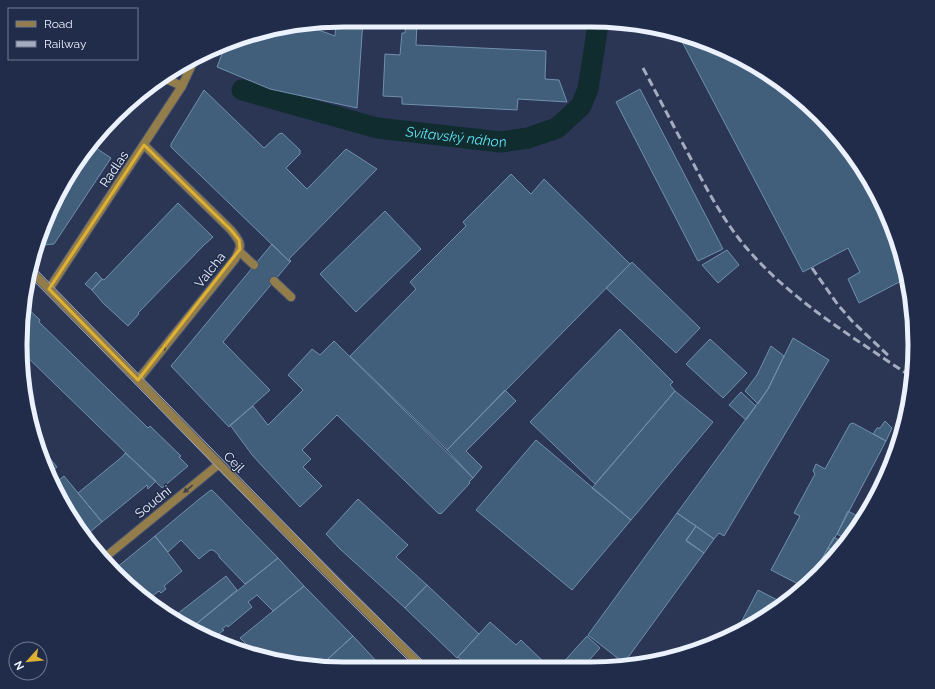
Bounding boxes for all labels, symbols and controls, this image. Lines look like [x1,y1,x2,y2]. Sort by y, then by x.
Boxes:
legend [8,8,138,60]
text: Road [44,17,73,31]
text: Railway [44,37,87,51]
water label: Svitavský náhon [404,123,508,150]
street label: Radlas [96,148,132,190]
street label: Valcha [192,249,228,291]
one-way arrow [158,344,167,355]
street label: Cejl [221,449,248,476]
street label: Soudní [132,483,174,521]
one-way arrow [183,485,194,493]
north arrow [8,641,48,681]
text: N [12,659,27,672]

